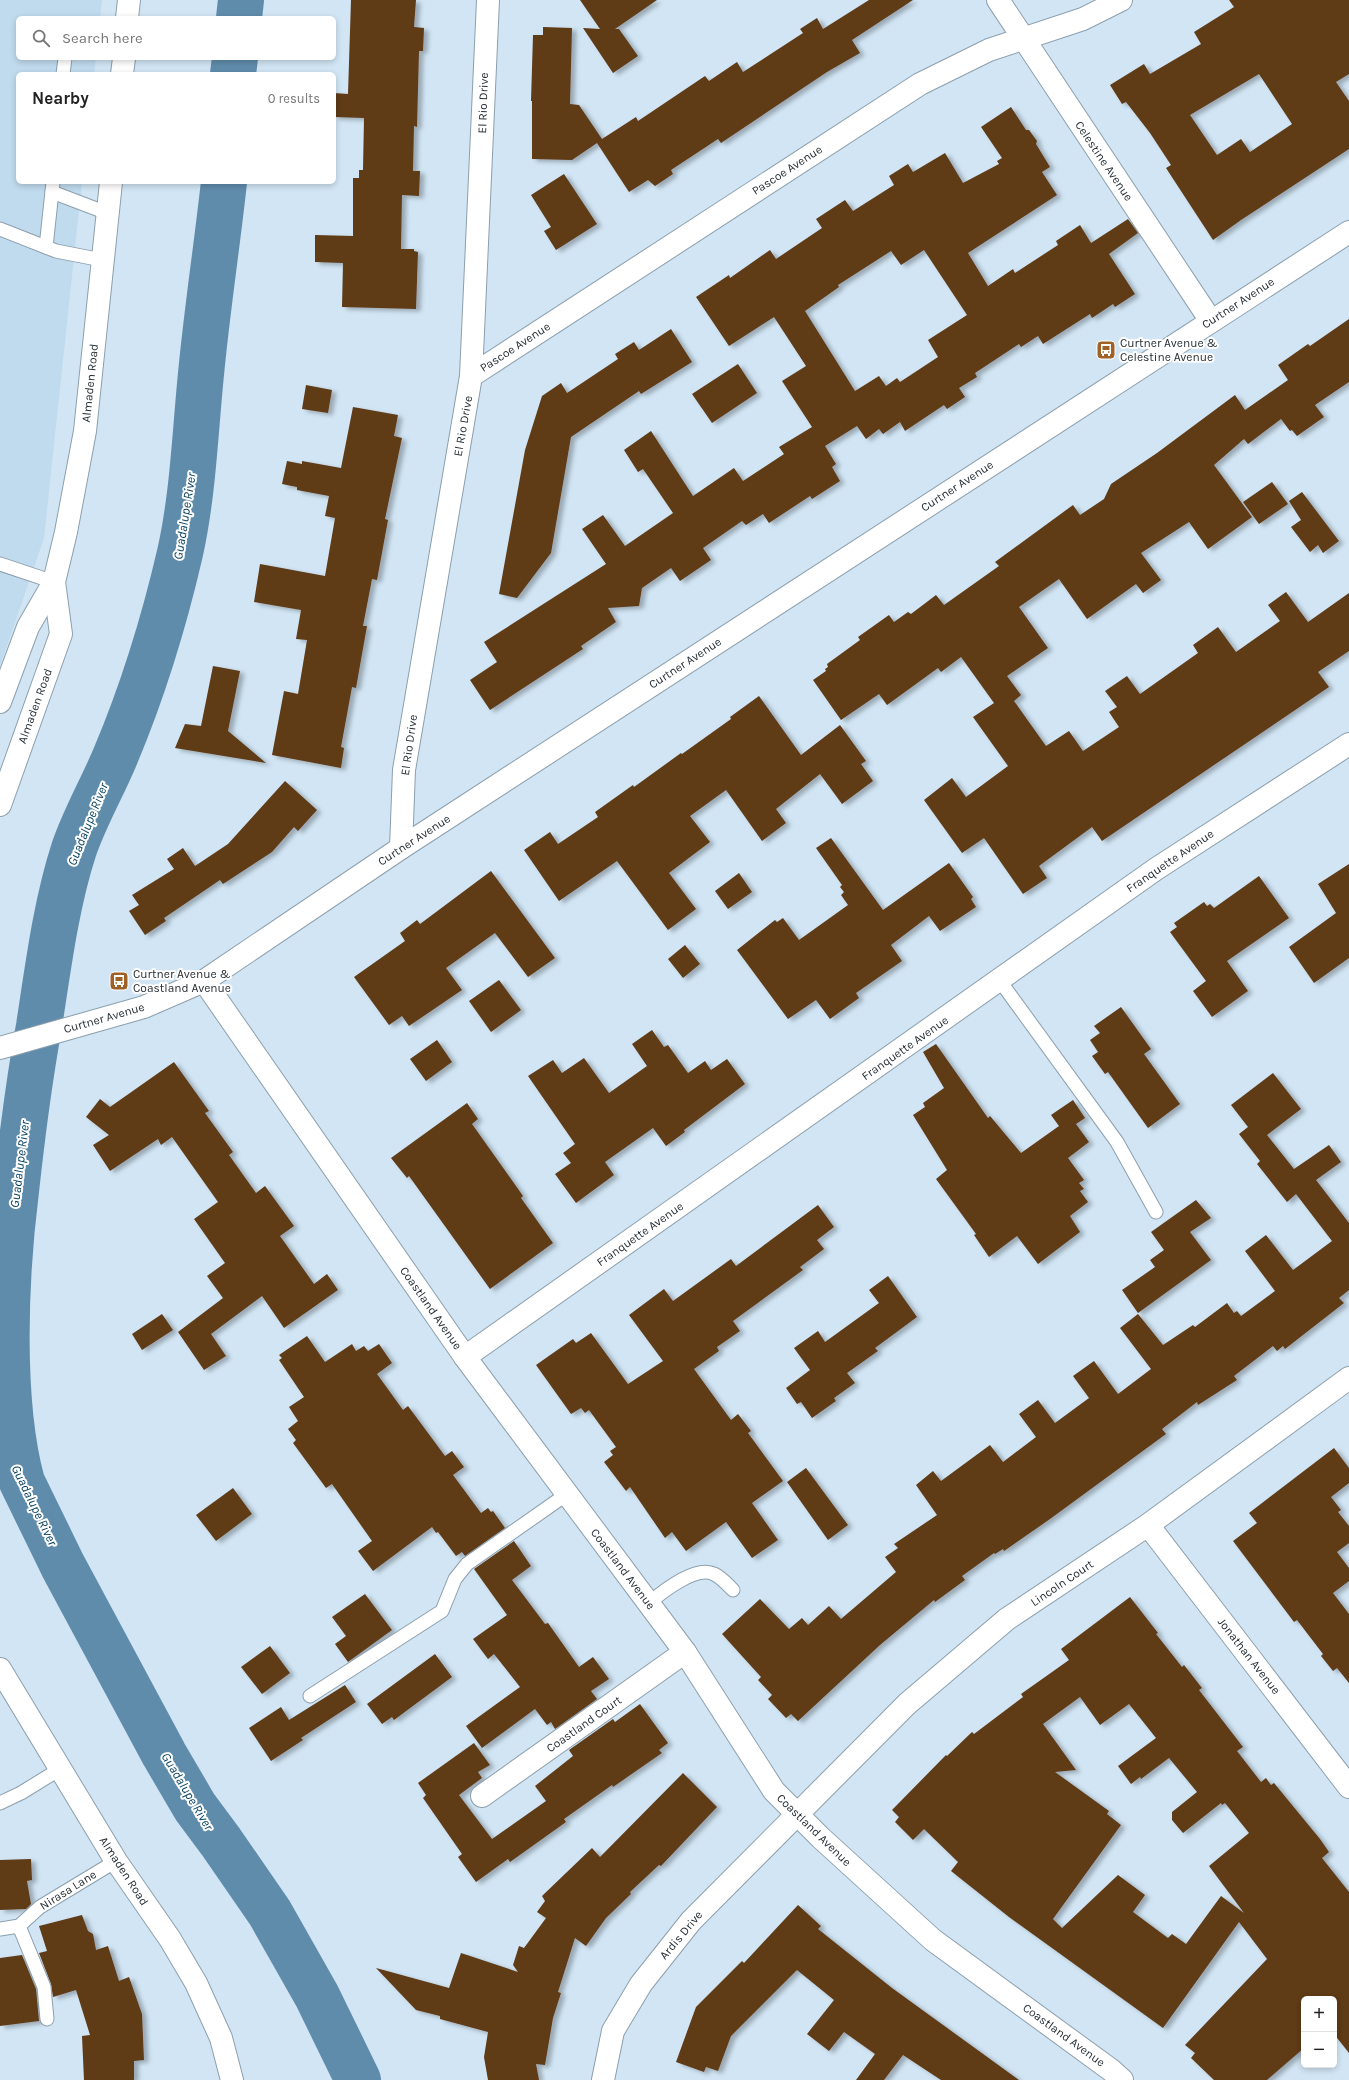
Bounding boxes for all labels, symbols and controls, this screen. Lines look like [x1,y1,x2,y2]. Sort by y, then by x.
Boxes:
search box [16,16,336,60]
icon: search [30,27,52,49]
text: Search here [62,29,143,47]
street label: El Rio Drive [475,72,491,134]
text: Nearby [32,88,89,108]
text: 0 results [268,91,320,106]
street label: Celestine Avenue [1072,118,1136,204]
street label: Pascoe Avenue [749,142,825,198]
street label: Curtner Avenue [1199,274,1277,332]
street label: Pascoe Avenue [477,319,553,375]
place label: Curtner Avenue & Celestine Avenue [1120,336,1217,364]
bus stop icon: Curtner Avenue & Celestine Avenue [1095,339,1117,361]
street label: Almaden Road [79,343,101,423]
street label: El Rio Drive [451,395,475,457]
street label: Curtner Avenue [918,457,996,515]
water label: Guadalupe River [170,471,199,561]
street label: Curtner Avenue [646,634,724,692]
street label: Almaden Road [15,666,55,746]
street label: El Rio Drive [398,714,420,776]
water label: Guadalupe River [64,780,111,868]
street label: Curtner Avenue [375,811,453,869]
street label: Franquette Avenue [1124,827,1216,895]
place label: Curtner Avenue & Coastland Avenue [133,967,231,995]
bus stop icon: Curtner Avenue & Coastland Avenue [108,970,130,992]
street label: Curtner Avenue [62,1000,146,1036]
street label: Franquette Avenue [859,1013,951,1083]
water label: Guadalupe River [7,1119,32,1209]
street label: Franquette Avenue [594,1199,686,1269]
street label: Coastland Avenue [397,1264,465,1352]
water label: Guadalupe River [9,1462,61,1548]
street label: Coastland Avenue [588,1526,658,1612]
street label: Lincoln Court [1028,1557,1096,1609]
street label: Jonathan Avenue [1215,1615,1283,1697]
street label: Coastland Court [544,1693,625,1755]
water label: Guadalupe River [159,1750,217,1833]
street label: Coastland Avenue [774,1791,854,1869]
street label: Almaden Road [97,1834,151,1908]
street label: Nirasa Lane [37,1867,99,1913]
street label: Ardis Drive [657,1908,705,1962]
map controls [1301,1996,1337,2068]
button: + [1301,1996,1337,2032]
street label: Coastland Avenue [1020,2001,1108,2069]
button: − [1301,2032,1337,2068]

